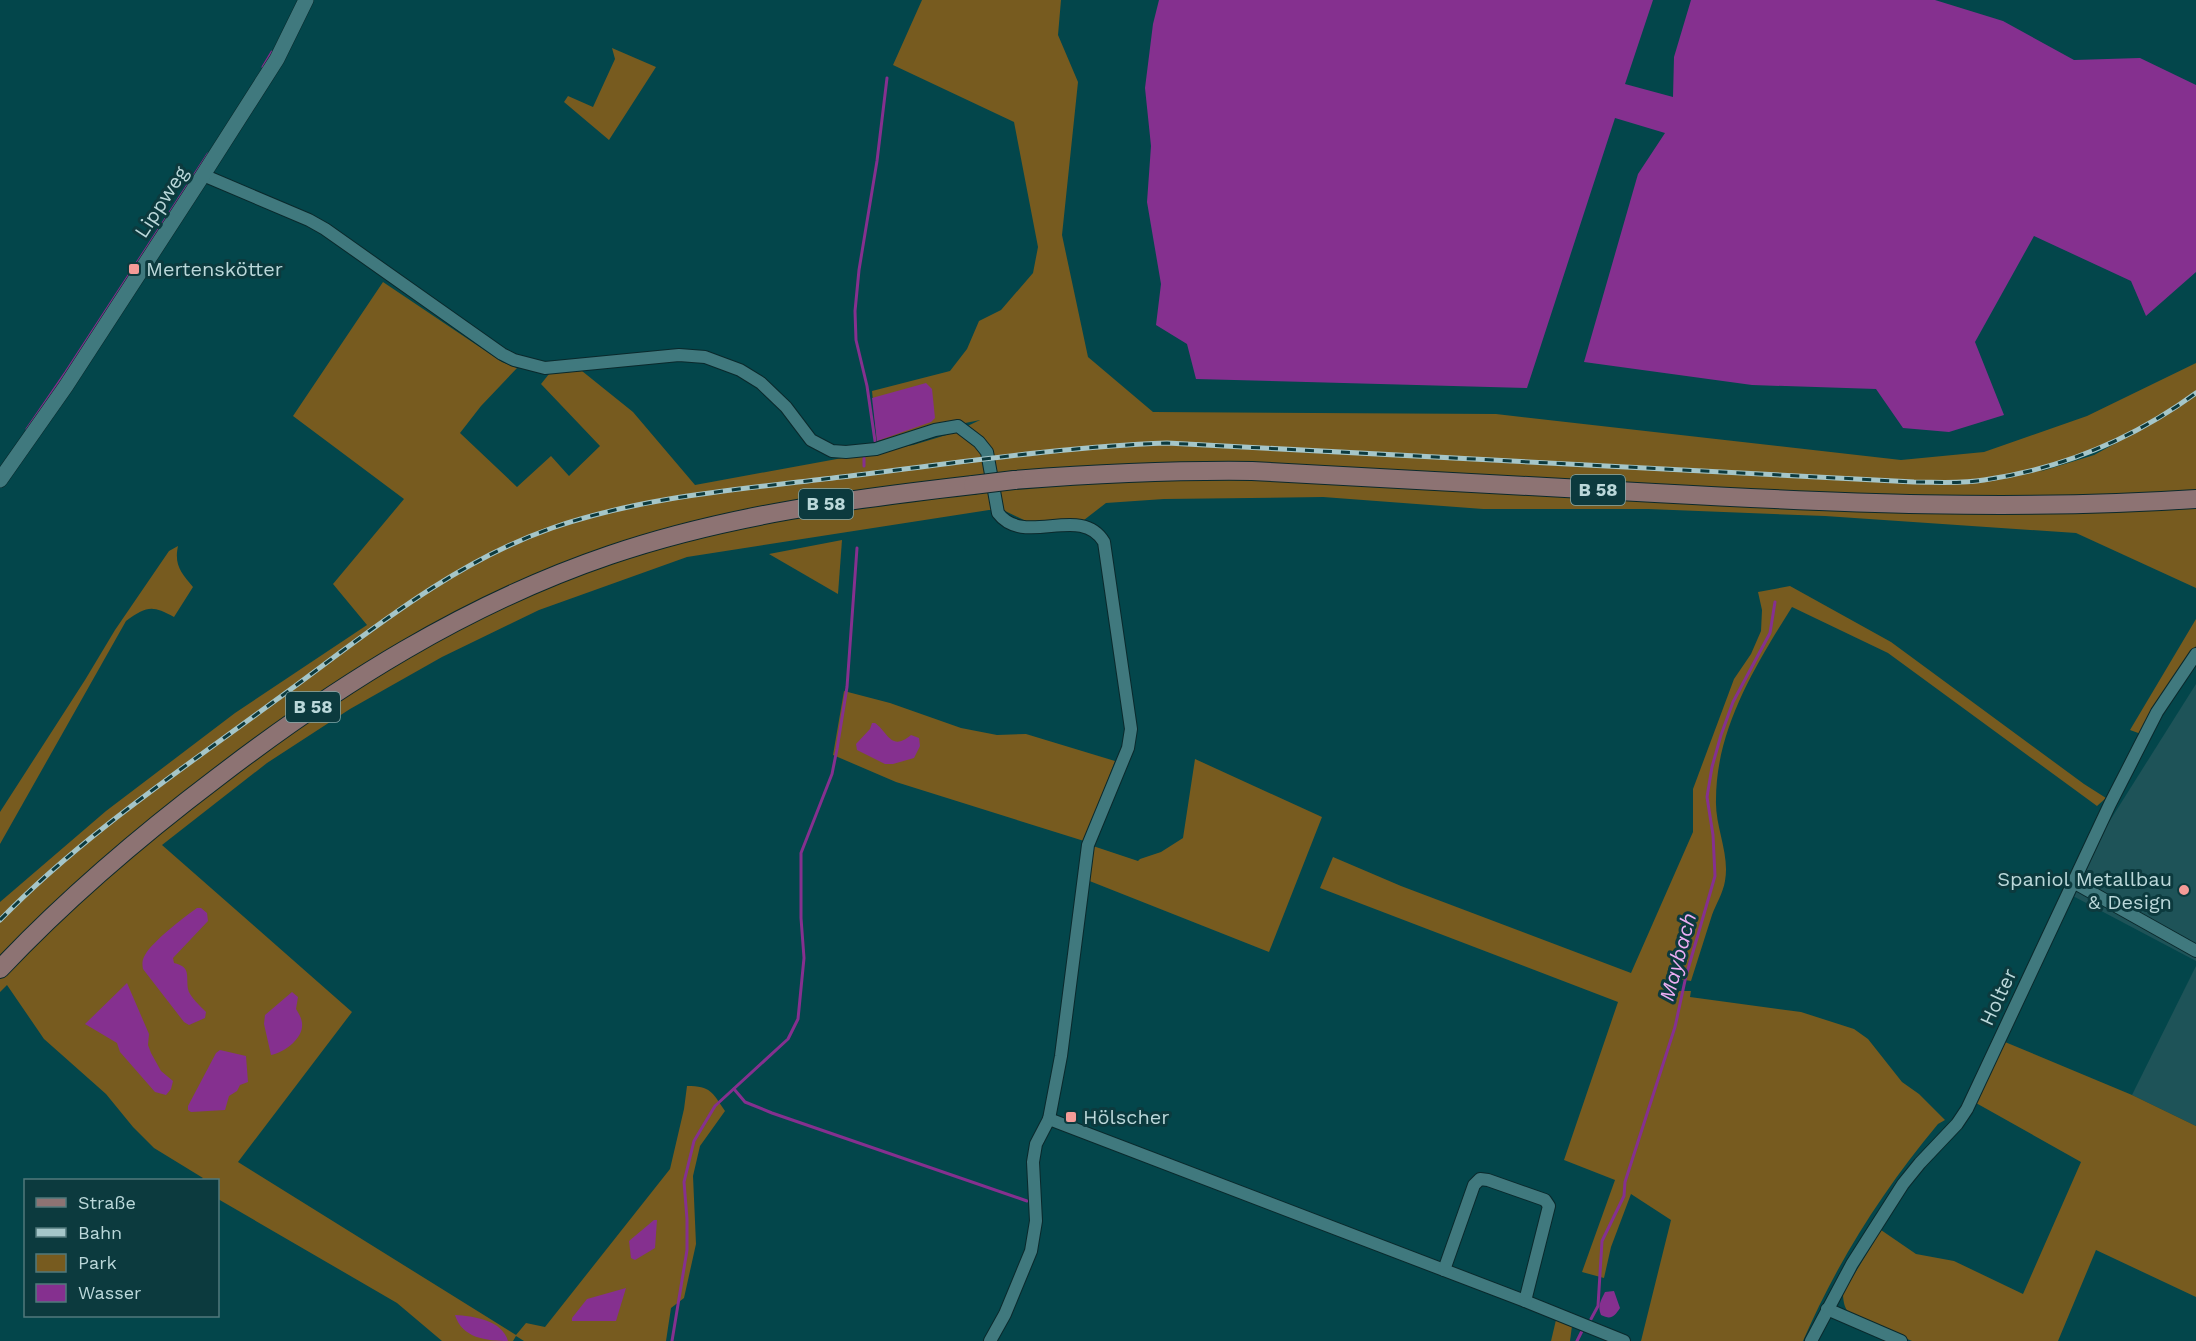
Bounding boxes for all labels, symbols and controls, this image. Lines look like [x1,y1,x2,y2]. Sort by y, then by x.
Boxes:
street label: Lippweg [129,161,193,242]
place label: Mertenskötter [146,257,283,281]
marker: Mertenskötter [127,262,141,276]
road number: B 58 [1571,475,1625,505]
road number: B 58 [799,489,853,519]
road number: B 58 [286,692,340,722]
place label: Spaniol Metallbau & Design [1997,867,2172,914]
marker: Spaniol Metallbau & Design [2177,883,2191,897]
water label: Maybach [1654,910,1701,1004]
street label: Holter [1974,965,2022,1029]
place label: Hölscher [1083,1105,1169,1129]
marker: Hölscher [1064,1110,1078,1124]
legend [24,1179,219,1317]
text: Straße [78,1192,136,1213]
text: Bahn [78,1222,122,1243]
text: Park [78,1252,117,1273]
text: Wasser [78,1282,141,1303]

